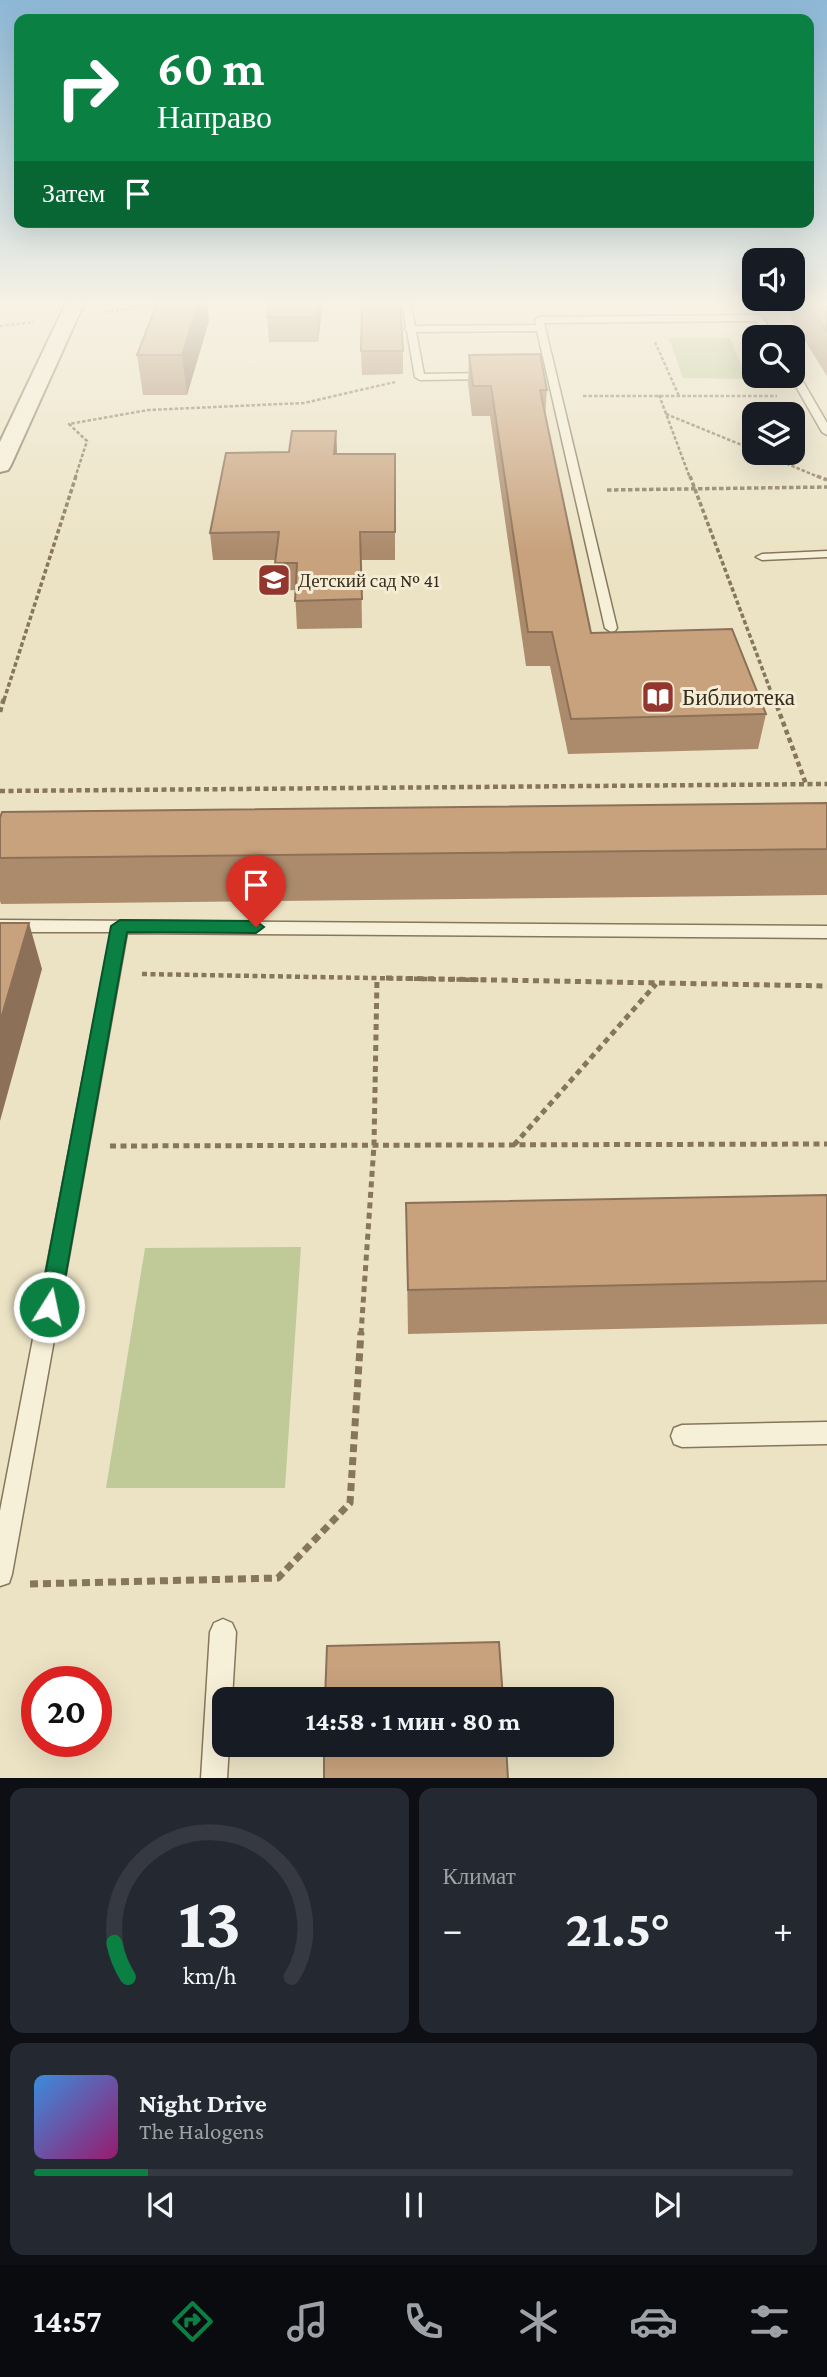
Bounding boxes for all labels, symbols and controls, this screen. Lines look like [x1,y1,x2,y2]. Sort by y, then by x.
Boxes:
text: 60 m [157,41,264,96]
icon: right [42,42,133,133]
text: Направо [157,99,272,135]
icon: arrive [119,175,157,213]
text: Затем [42,179,105,208]
map controls [742,248,805,465]
button: sound [742,248,805,311]
button: search [742,325,805,388]
button: layers [742,402,805,465]
school or university icon: Детский сад № 41 [255,561,293,599]
place label: Детский сад № 41 [298,570,440,591]
library icon: Библиотека [639,678,677,716]
place label: Библиотека [682,684,795,710]
pin [226,855,286,927]
icon: arrive [237,866,275,904]
position arrow [12,1270,86,1344]
speed limit sign: 20 [21,1666,112,1757]
text: 14:58 · 1 мин · 80 m [306,1707,520,1736]
text: Климат [443,1863,516,1889]
text: 13 [178,1882,241,1963]
text: 21.5° [565,1899,670,1957]
text: − [443,1908,463,1950]
text: + [773,1908,793,1950]
text: km/h [182,1961,236,1988]
text: Night Drive [139,2089,267,2118]
text: The Halogens [139,2118,264,2144]
icon: previous [142,2186,180,2224]
icon: pause [395,2186,433,2224]
icon: next [648,2186,686,2224]
icon: directions [168,2297,217,2346]
icon: music [283,2297,332,2346]
icon: phone [399,2297,448,2346]
icon: climate [514,2297,563,2346]
icon: car [629,2297,678,2346]
icon: filters [745,2297,794,2346]
text: 14:57 [33,2303,102,2339]

